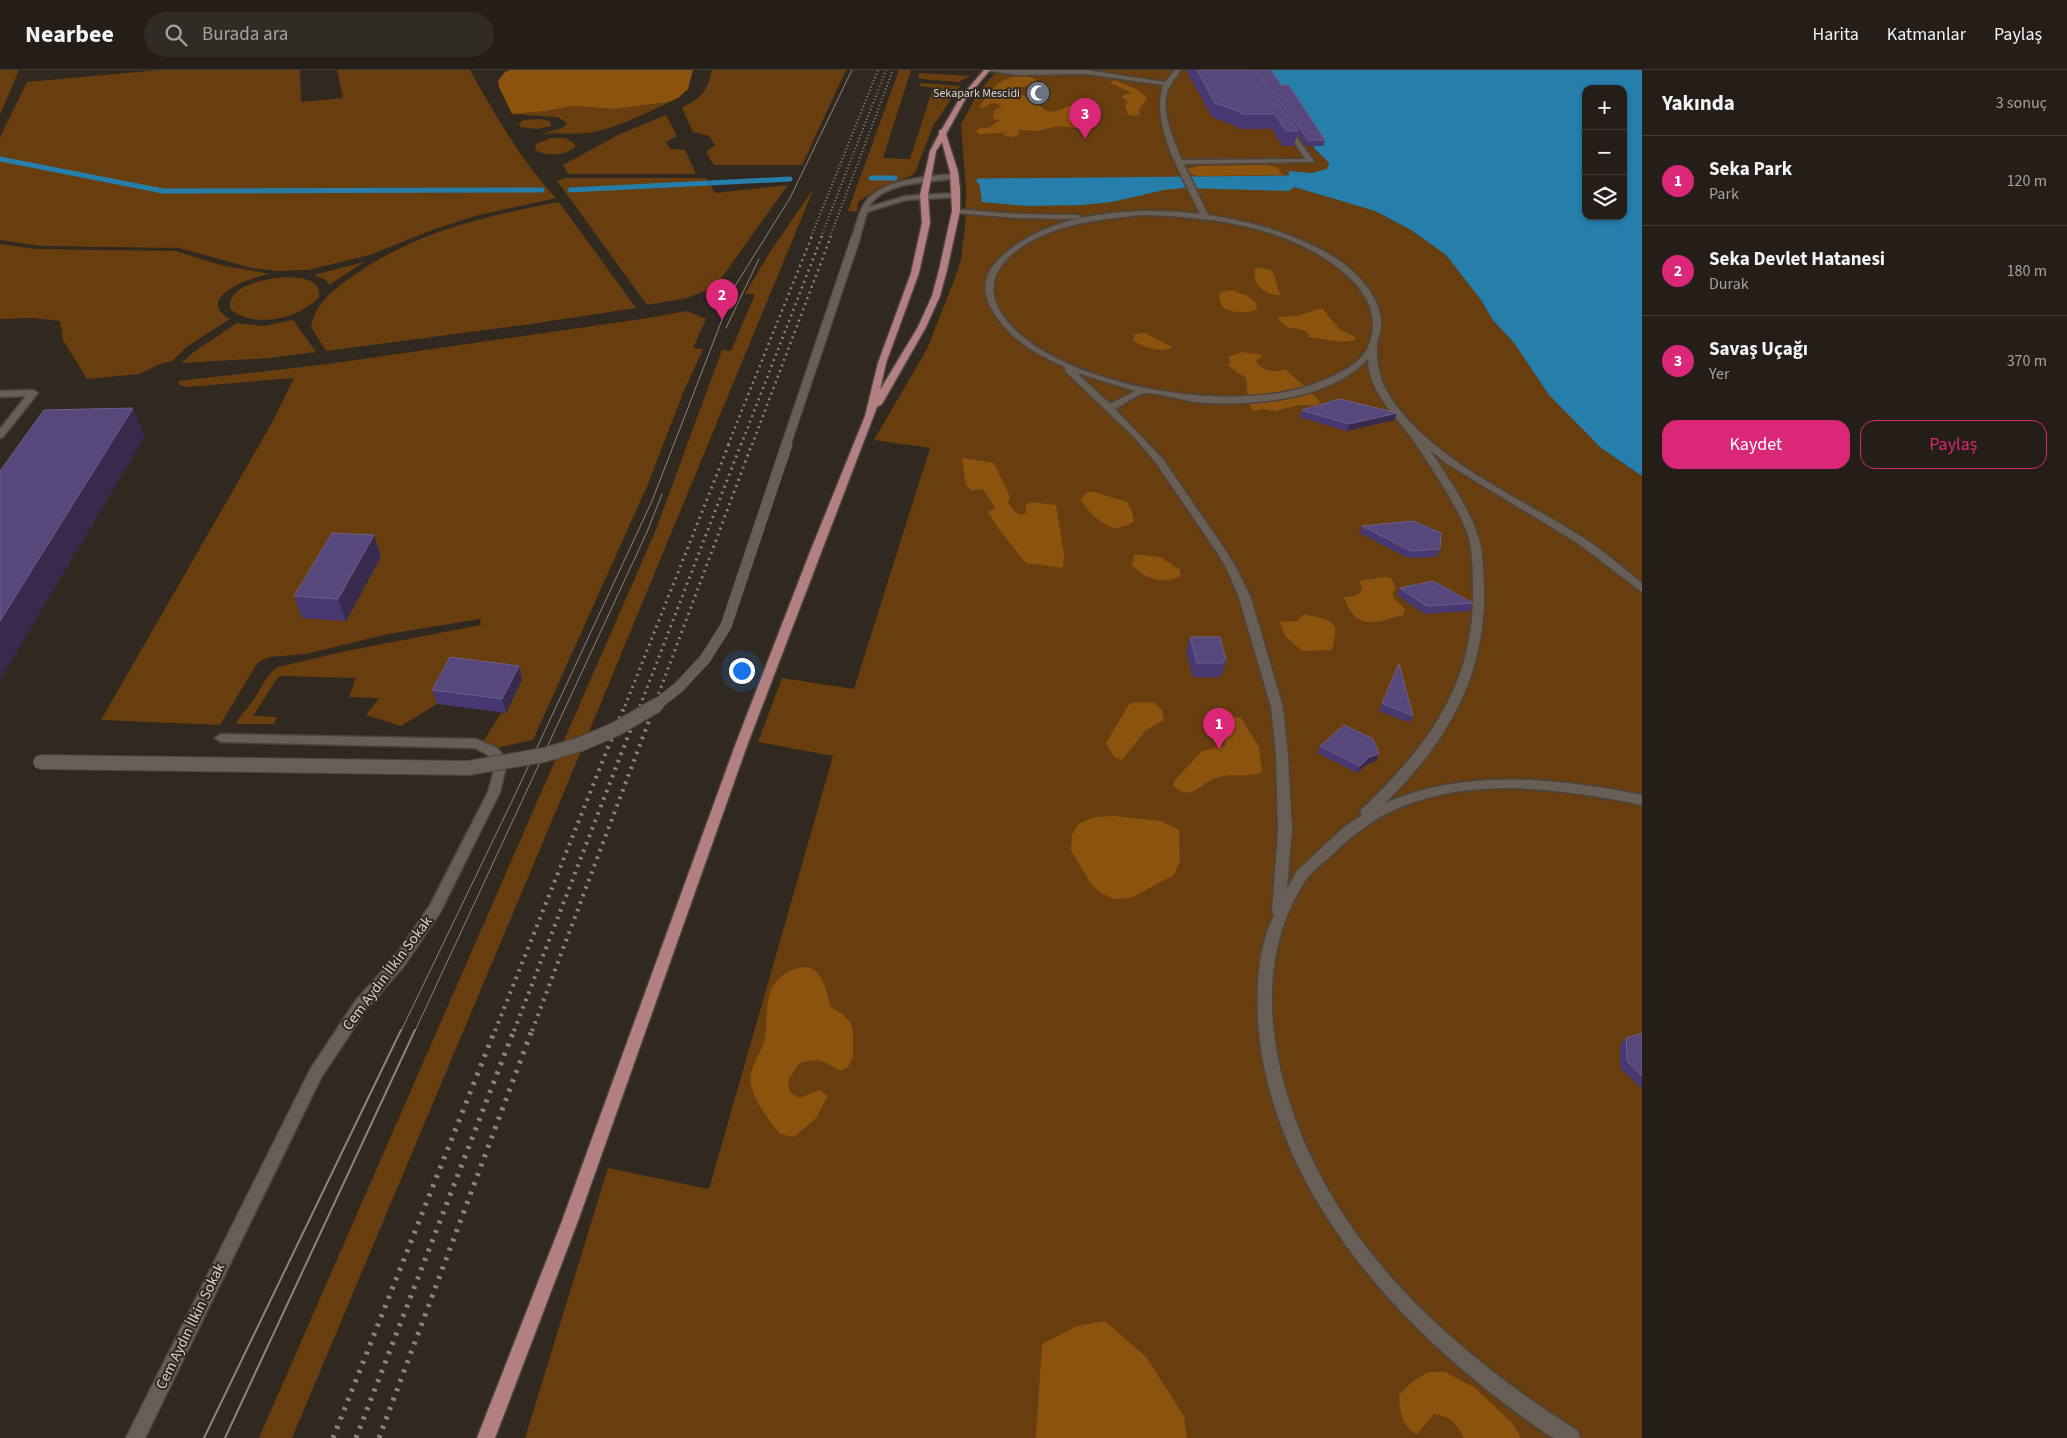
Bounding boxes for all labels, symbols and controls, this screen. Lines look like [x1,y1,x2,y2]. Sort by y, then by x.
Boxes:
search box [144,12,494,57]
text: Nearbee [25,17,114,52]
icon: search [162,21,190,49]
text: Burada ara [202,21,288,48]
text: Harita [1813,22,1859,47]
text: Katmanlar [1887,22,1966,47]
text: Paylaş [1994,22,2042,47]
mosque icon: Sekapark Mescidi [1025,80,1051,106]
place label: Sekapark Mescidi [933,85,1020,102]
map controls [1582,85,1627,220]
button: + [1582,85,1627,130]
text: Yakında [1662,88,1735,118]
text: 3 sonuç [1996,92,2047,114]
pin: 3 [1069,98,1101,139]
button: − [1582,130,1627,175]
text: Seka Park [1709,156,1792,183]
text: 1 [1674,170,1682,192]
text: 120 m [2007,170,2047,192]
button: layers [1582,175,1627,220]
text: Park [1709,183,1739,205]
text: Seka Devlet Hatanesi [1709,246,1885,273]
text: 2 [1674,260,1682,282]
text: 180 m [2007,260,2047,282]
text: Durak [1709,273,1749,295]
pin: 2 [706,279,738,320]
text: Savaş Uçağı [1709,336,1808,363]
text: 3 [1674,350,1682,372]
text: 370 m [2007,350,2047,372]
text: Yer [1709,363,1729,385]
button: Kaydet [1662,420,1850,469]
button: Paylaş [1860,420,2047,469]
your location [729,658,755,684]
pin: 1 [1203,708,1235,749]
street label: Cem Aydın İlkin Sokak [337,911,438,1035]
street label: Cem Aydın İlkin Sokak [151,1259,230,1393]

